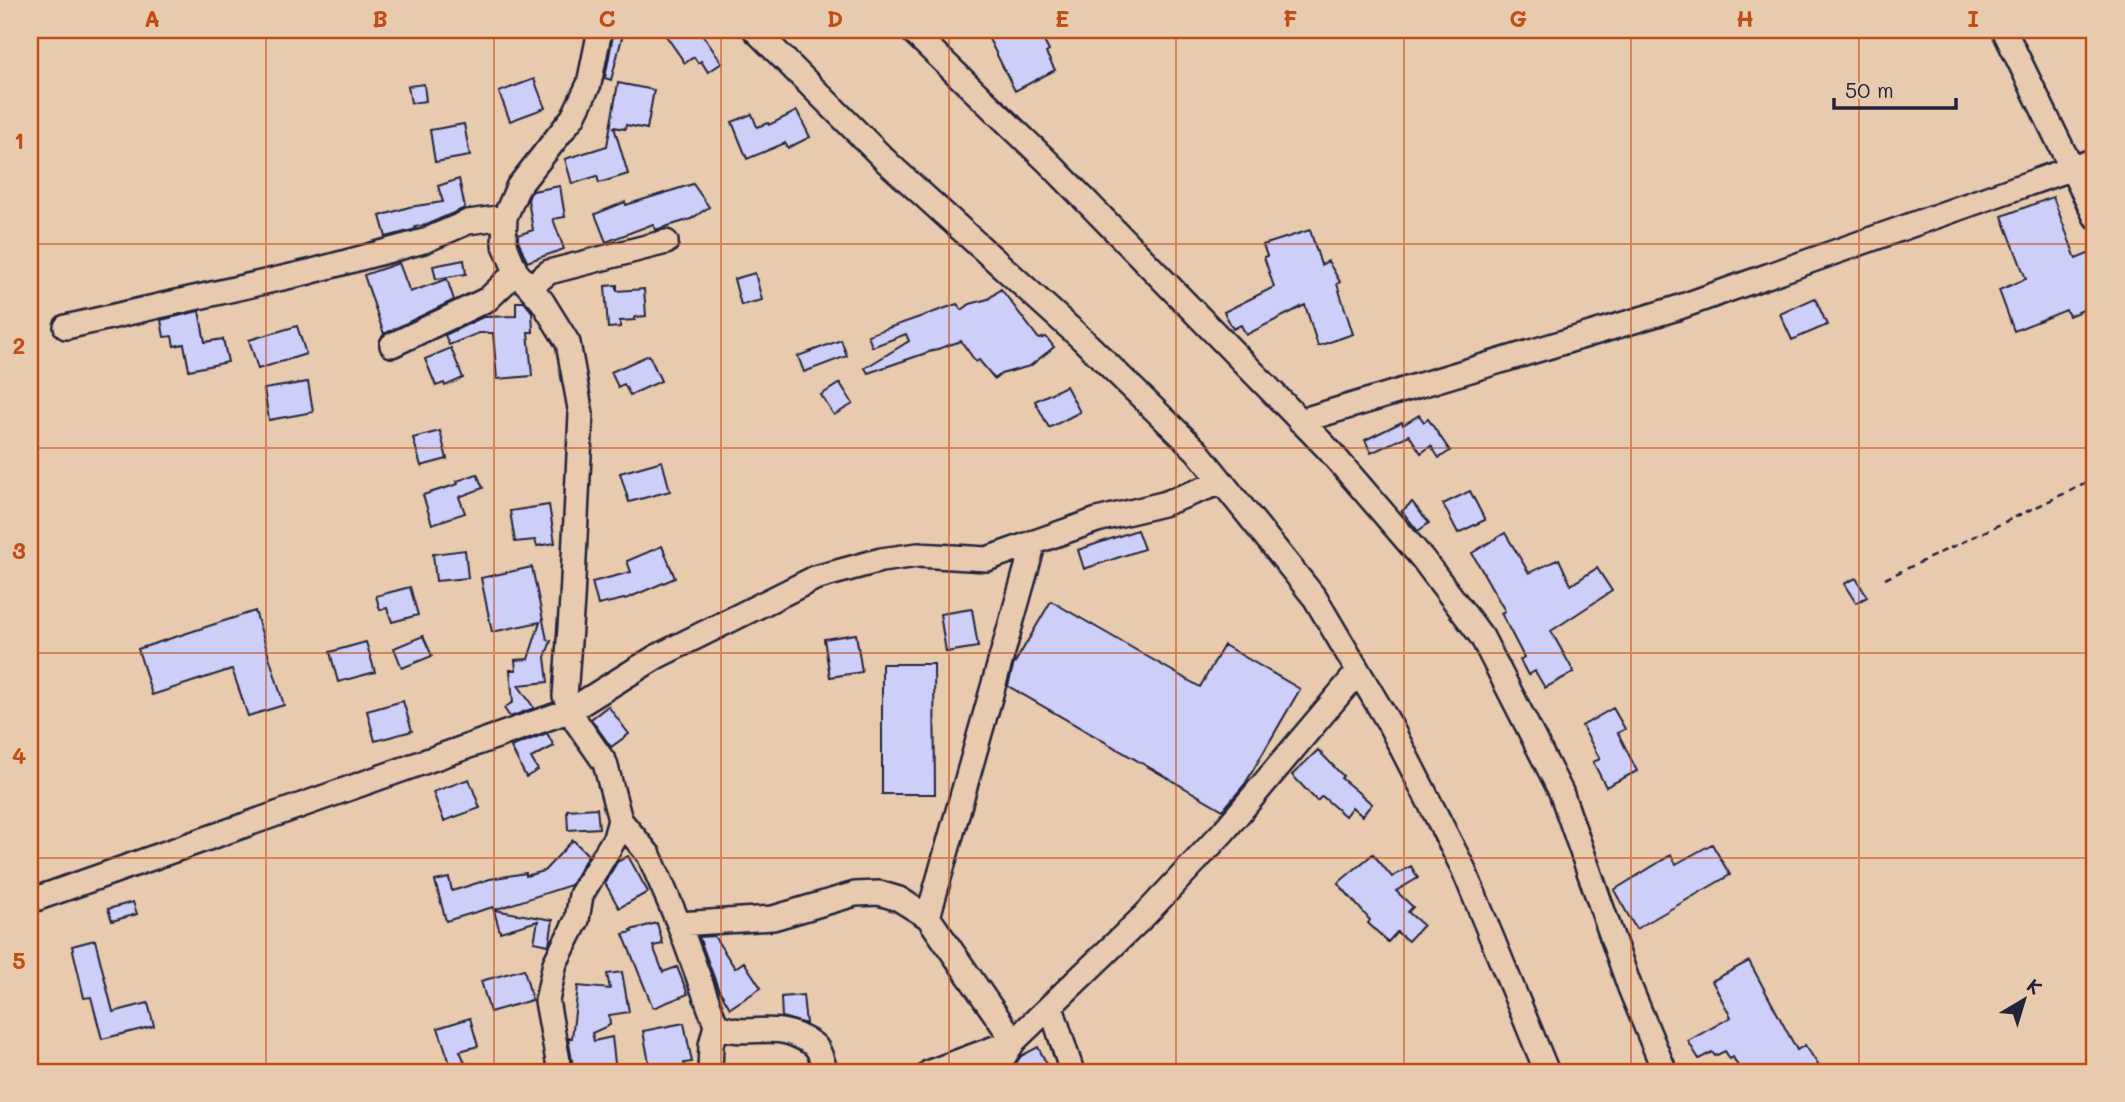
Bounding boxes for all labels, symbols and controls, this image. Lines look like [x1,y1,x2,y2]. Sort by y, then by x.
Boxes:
text: A [144,3,160,33]
text: B [372,3,388,33]
text: C [598,3,616,33]
text: D [827,3,843,33]
text: E [1055,3,1069,33]
text: F [1283,3,1297,33]
text: G [1509,3,1527,33]
text: H [1736,3,1754,33]
text: I [1967,3,1979,33]
scale bar [1834,66,1957,110]
text: 50 m [1845,76,1894,103]
text: 1 [14,125,24,155]
text: 2 [13,330,25,360]
text: 3 [12,535,26,565]
text: 4 [12,740,26,770]
text: 5 [12,945,26,975]
north arrow [1988,965,2058,1036]
text: K [2022,973,2047,1000]

